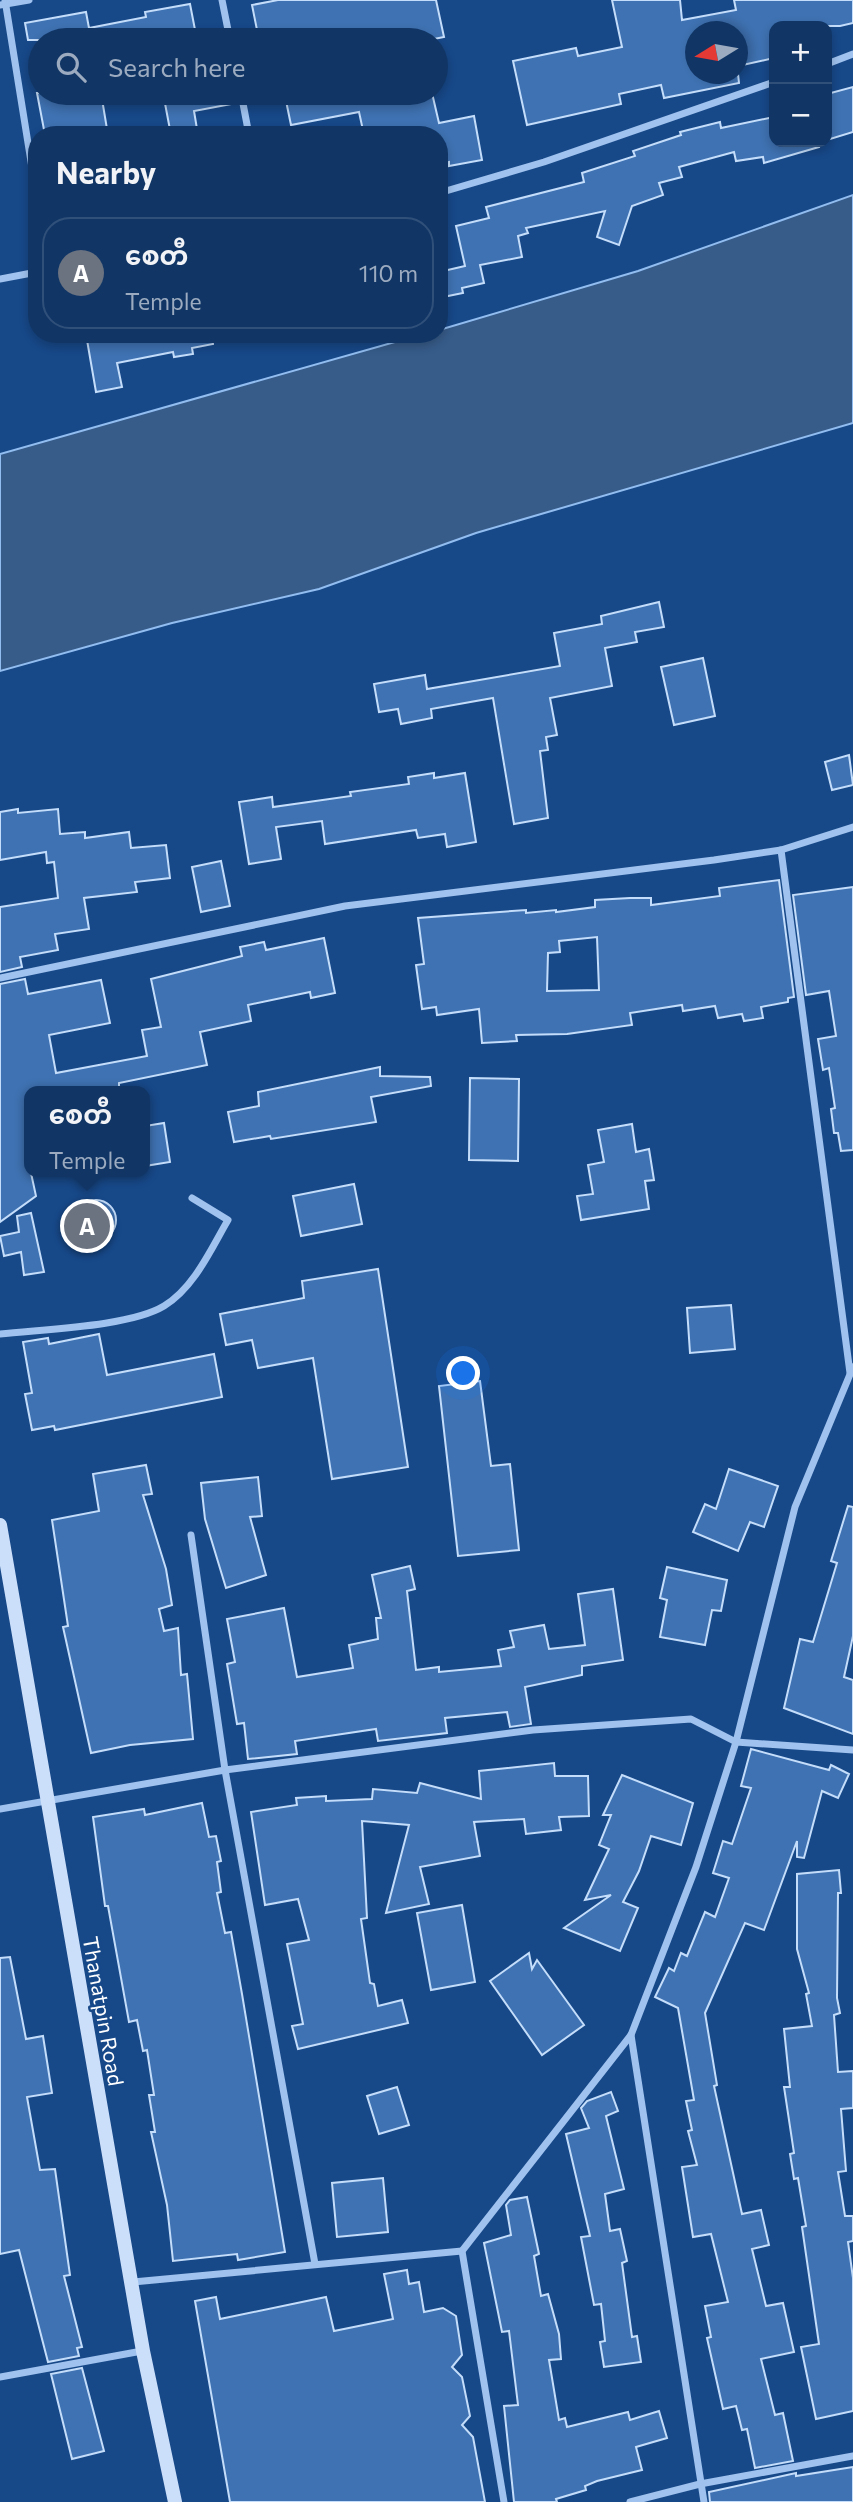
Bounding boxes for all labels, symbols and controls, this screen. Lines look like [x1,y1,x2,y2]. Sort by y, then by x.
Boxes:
north arrow [685,21,748,84]
map controls [769,21,832,147]
button: + [769,21,832,84]
search box [28,28,448,105]
icon: search [52,48,90,86]
text: Search here [108,51,246,82]
button: − [769,84,832,147]
text: Nearby [56,153,156,190]
text: စေတီ [125,239,188,270]
text: A [73,259,89,287]
text: 110 m [359,259,418,287]
text: Temple [125,287,202,315]
popup [24,1086,150,1177]
text: စေတီ [49,1098,112,1129]
text: Temple [49,1146,125,1174]
pin: A [64,1200,110,1252]
your location [446,1356,480,1390]
street label: Thanatpin Road [79,1934,129,2088]

